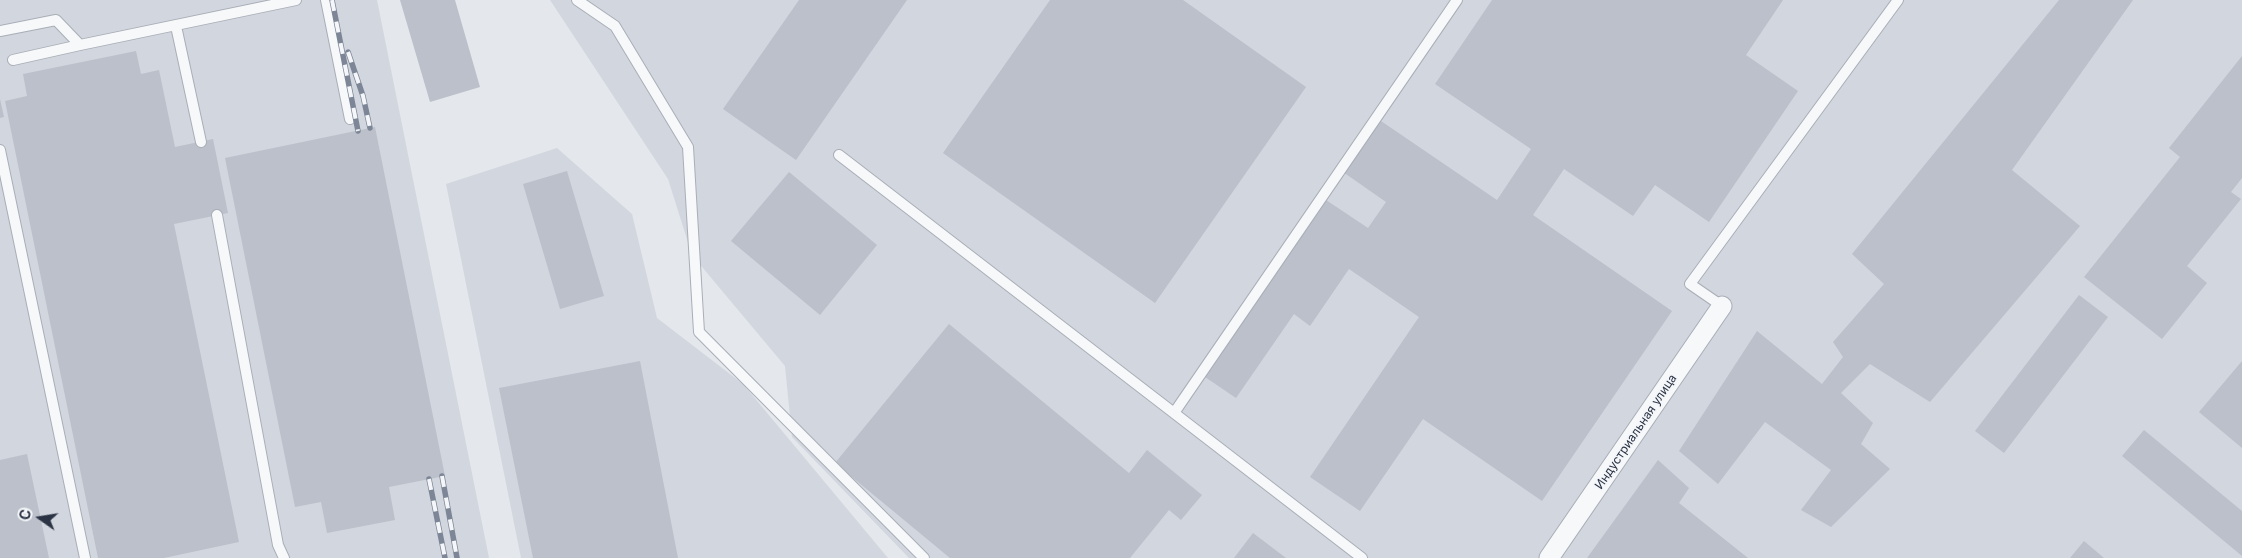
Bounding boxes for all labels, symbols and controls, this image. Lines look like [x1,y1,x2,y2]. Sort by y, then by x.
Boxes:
street label: Индустриальная улица [1592,372,1680,492]
north arrow [15,493,65,543]
text: С [15,508,34,521]

